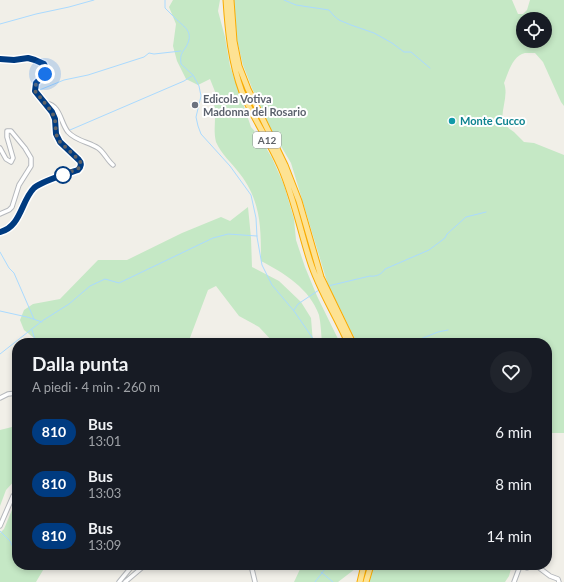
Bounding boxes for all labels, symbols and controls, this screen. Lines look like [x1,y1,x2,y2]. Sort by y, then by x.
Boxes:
map controls [516,12,552,48]
button: locate [516,12,552,48]
your location [35,64,55,84]
place label: Edicola Votiva Madonna del Rosario [203,92,306,118]
marker: Edicola Votiva Madonna del Rosario [190,100,200,110]
place label: Monte Cucco [460,114,525,127]
marker: Monte Cucco [447,116,457,126]
road number: A12 [253,132,281,148]
unlabelled marker [54,166,72,184]
button: heart [490,351,532,393]
text: Dalla punta [32,352,128,375]
text: A piedi · 4 min · 260 m [32,379,160,395]
text: Bus [88,415,113,433]
text: 810 [42,423,66,440]
text: 6 min [495,423,532,441]
text: 13:01 [88,433,121,449]
text: Bus [88,467,113,485]
text: 810 [42,475,66,492]
text: 8 min [495,475,532,493]
text: 13:03 [88,485,121,501]
text: Bus [88,519,113,537]
text: 810 [42,527,66,544]
text: 14 min [486,527,532,545]
text: 13:09 [88,537,121,553]

